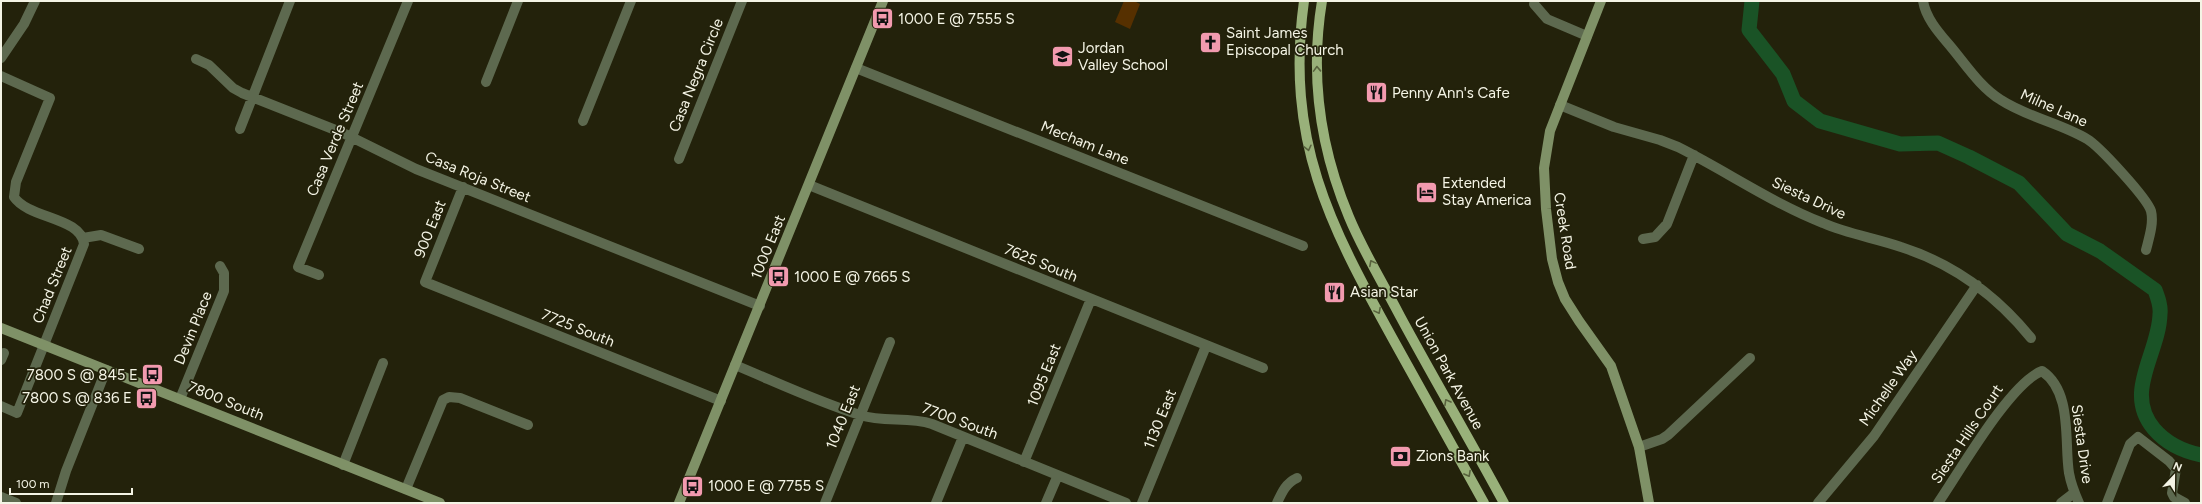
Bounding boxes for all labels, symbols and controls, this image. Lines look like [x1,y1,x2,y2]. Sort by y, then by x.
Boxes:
bus stop icon: 1000 E @ 7555 S [869,6,895,32]
place label: 1000 E @ 7555 S [898,10,1015,28]
street label: Casa Negra Circle [665,16,727,134]
place label: Saint James Episcopal Church [1226,24,1344,59]
church icon: Saint James Episcopal Church [1197,29,1223,55]
place label: Jordan Valley School [1078,39,1168,74]
school or university icon: Jordan Valley School [1050,44,1076,70]
one-way arrow [1313,66,1321,72]
street label: Casa Verde Street [303,79,367,199]
restaurant icon: Penny Ann's Cafe [1364,80,1390,106]
place label: Penny Ann's Cafe [1392,84,1510,102]
street label: Milne Lane [2018,85,2090,131]
street label: Mecham Lane [1038,117,1132,169]
one-way arrow [1304,145,1312,151]
street label: Casa Roja Street [423,148,534,206]
street label: Siesta Drive [1769,173,1849,223]
place label: Extended Stay America [1442,174,1531,209]
hotel icon: Extended Stay America [1413,179,1439,205]
street label: Creek Road [1550,191,1580,271]
street label: 900 East [410,197,450,260]
street label: 1000 East [747,212,789,282]
street label: 7625 South [1002,240,1080,286]
street label: Chad Street [28,244,76,326]
one-way arrow [1369,260,1377,267]
bus stop icon: 1000 E @ 7665 S [766,264,792,290]
place label: 1000 E @ 7665 S [794,268,910,286]
restaurant icon: Asian Star [1321,279,1347,305]
place label: Asian Star [1350,283,1418,301]
street label: Devin Place [170,289,216,367]
street label: 7725 South [539,305,617,351]
one-way arrow [1373,307,1380,314]
street label: Union Park Avenue [1411,313,1487,433]
street label: 1095 East [1023,341,1065,409]
street label: Michelle Way [1855,346,1921,429]
bus stop icon: 7800 S @ 845 E [140,362,166,388]
place label: 7800 S @ 845 E [27,366,138,384]
street label: 7800 South [185,378,267,424]
street label: Siesta Hills Court [1927,381,2007,487]
street label: 1040 East [822,382,864,452]
bus stop icon: 7800 S @ 836 E [134,385,160,411]
street label: 1130 East [1140,386,1180,452]
place label: 7800 S @ 836 E [22,389,132,407]
street label: 7700 South [920,399,1000,443]
one-way arrow [1445,399,1452,406]
street label: Siesta Drive [2068,403,2096,485]
bank icon: Zions Bank [1387,443,1413,469]
place label: Zions Bank [1416,447,1490,465]
north arrow [2154,456,2194,496]
text: N [2171,460,2184,475]
scale bar [10,470,132,496]
one-way arrow [1463,470,1470,477]
bus stop icon: 1000 E @ 7755 S [680,473,706,499]
text: 100 m [16,477,50,491]
place label: 1000 E @ 7755 S [708,477,824,495]

